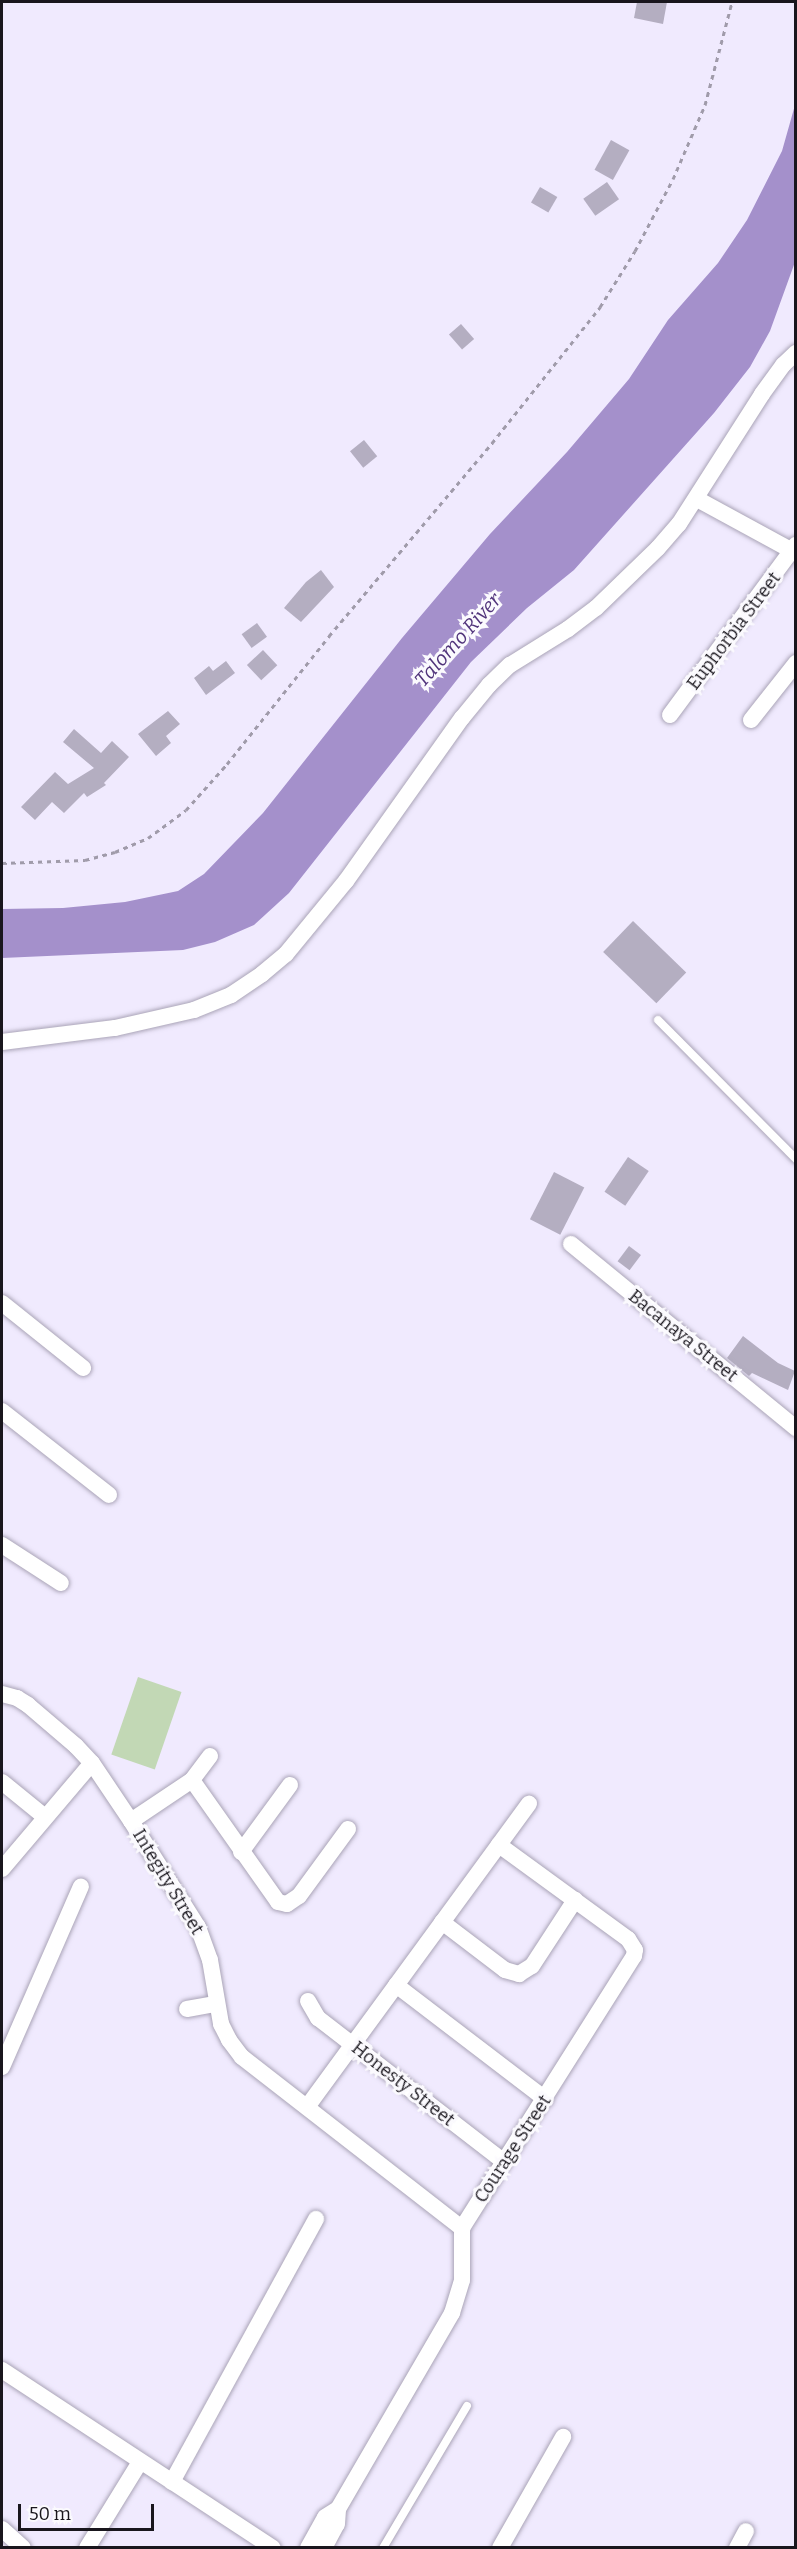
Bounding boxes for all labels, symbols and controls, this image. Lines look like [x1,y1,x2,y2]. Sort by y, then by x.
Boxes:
street label: Euphorbia Street [683,568,785,694]
water label: Talomo River [410,588,506,692]
street label: Bacanaya Street [624,1285,742,1387]
street label: Integity Street [128,1825,208,1939]
street label: Honesty Street [347,2037,459,2131]
street label: Courage Street [470,2091,556,2207]
scale bar [21,2492,158,2530]
text: 50 m [29,2503,71,2525]

